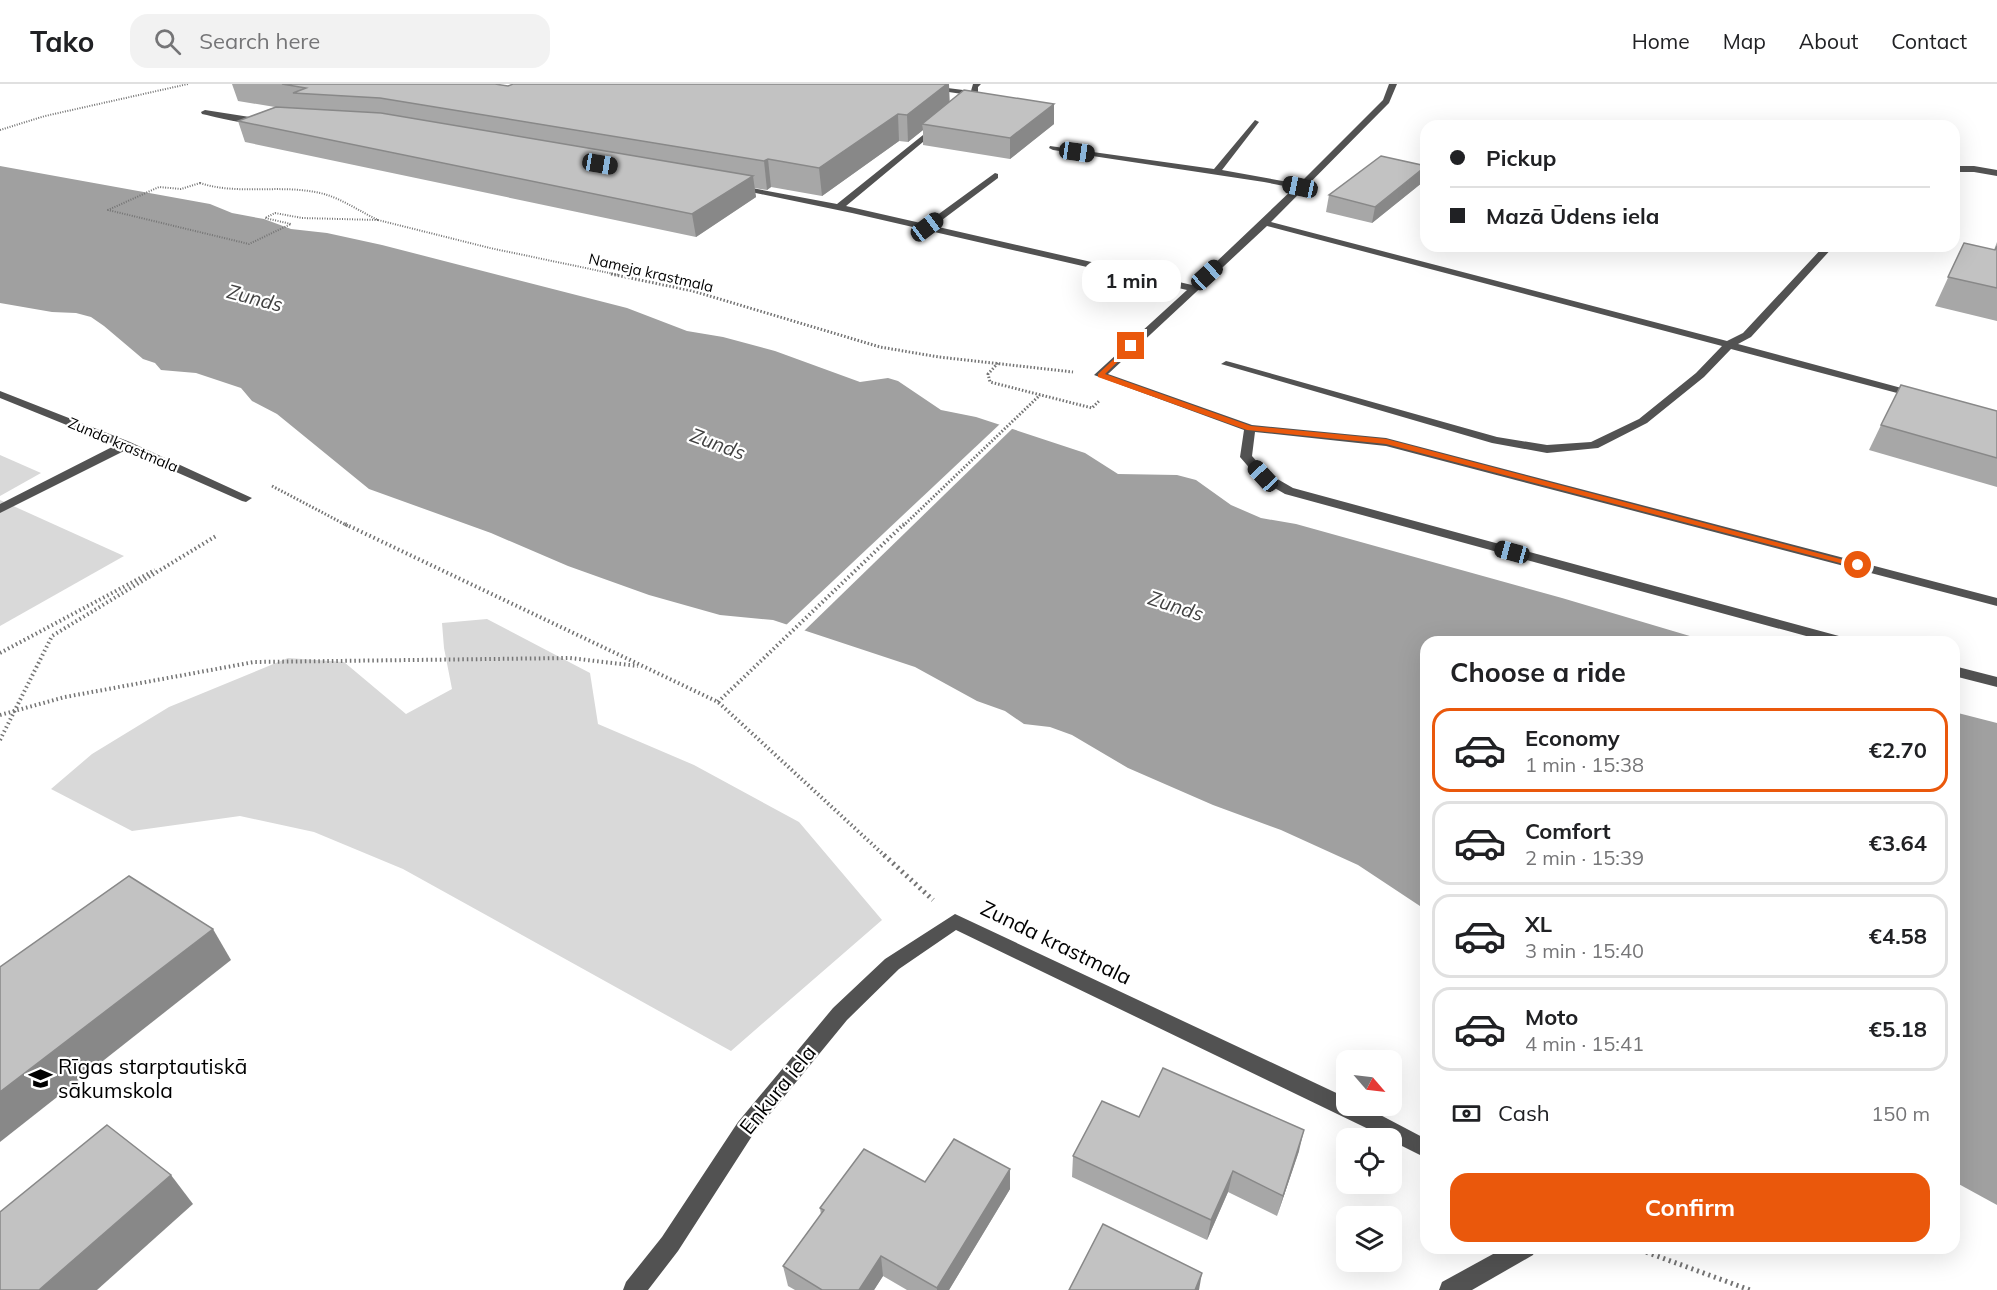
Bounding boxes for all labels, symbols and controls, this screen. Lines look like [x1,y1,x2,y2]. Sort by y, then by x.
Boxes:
search box [130,14,550,68]
text: Tako [30,24,94,59]
icon: search [151,25,184,58]
text: Search here [199,27,320,55]
text: Home [1632,28,1690,54]
text: Map [1723,28,1766,54]
text: About [1799,28,1858,54]
text: Contact [1891,28,1967,54]
car [1058,141,1096,163]
text: Pickup [1486,144,1556,172]
car [581,152,619,176]
car [1281,174,1319,200]
text: Mazā Ūdens iela [1486,202,1660,230]
car [907,209,947,245]
street label: Nameja krastmala [587,249,715,296]
car [1188,256,1226,294]
callout: 1 min [1082,259,1180,301]
text: 1 min [1105,268,1158,293]
water label: Zunds [224,278,286,317]
route end [1117,332,1144,359]
street label: Zunda krastmala [65,413,181,476]
water label: Zunds [687,422,749,465]
car [1244,457,1282,495]
car [1492,539,1532,565]
route start [1844,551,1871,578]
water label: Zunds [1145,585,1207,626]
text: Choose a ride [1450,655,1626,689]
icon: car [1453,723,1507,777]
text: Economy [1525,724,1620,752]
text: €2.70 [1869,736,1927,764]
text: 1 min · 15:38 [1525,752,1644,777]
icon: car [1453,816,1507,870]
text: Comfort [1525,817,1611,845]
text: €3.64 [1869,829,1927,857]
text: 2 min · 15:39 [1525,845,1644,870]
street label: Zunda krastmala [977,894,1136,990]
icon: car [1453,909,1507,963]
text: XL [1525,910,1552,938]
text: €4.58 [1869,922,1927,950]
text: 3 min · 15:40 [1525,938,1644,963]
icon: car [1453,1002,1507,1056]
text: Moto [1525,1003,1578,1031]
text: €5.18 [1869,1015,1927,1043]
text: 4 min · 15:41 [1525,1031,1644,1056]
street label: Enkura iela [733,1040,821,1139]
north arrow [1336,1050,1402,1116]
map controls [1336,1050,1402,1272]
place label: Rīgas starptautiskā sākumskola [58,1053,247,1103]
school or university icon: Rīgas starptautiskā sākumskola [27,1066,53,1092]
icon: cash [1450,1097,1483,1130]
text: Cash [1498,1099,1550,1127]
text: 150 m [1871,1101,1930,1126]
button: locate [1336,1128,1402,1194]
button: Confirm [1450,1173,1930,1242]
button: layers [1336,1206,1402,1272]

